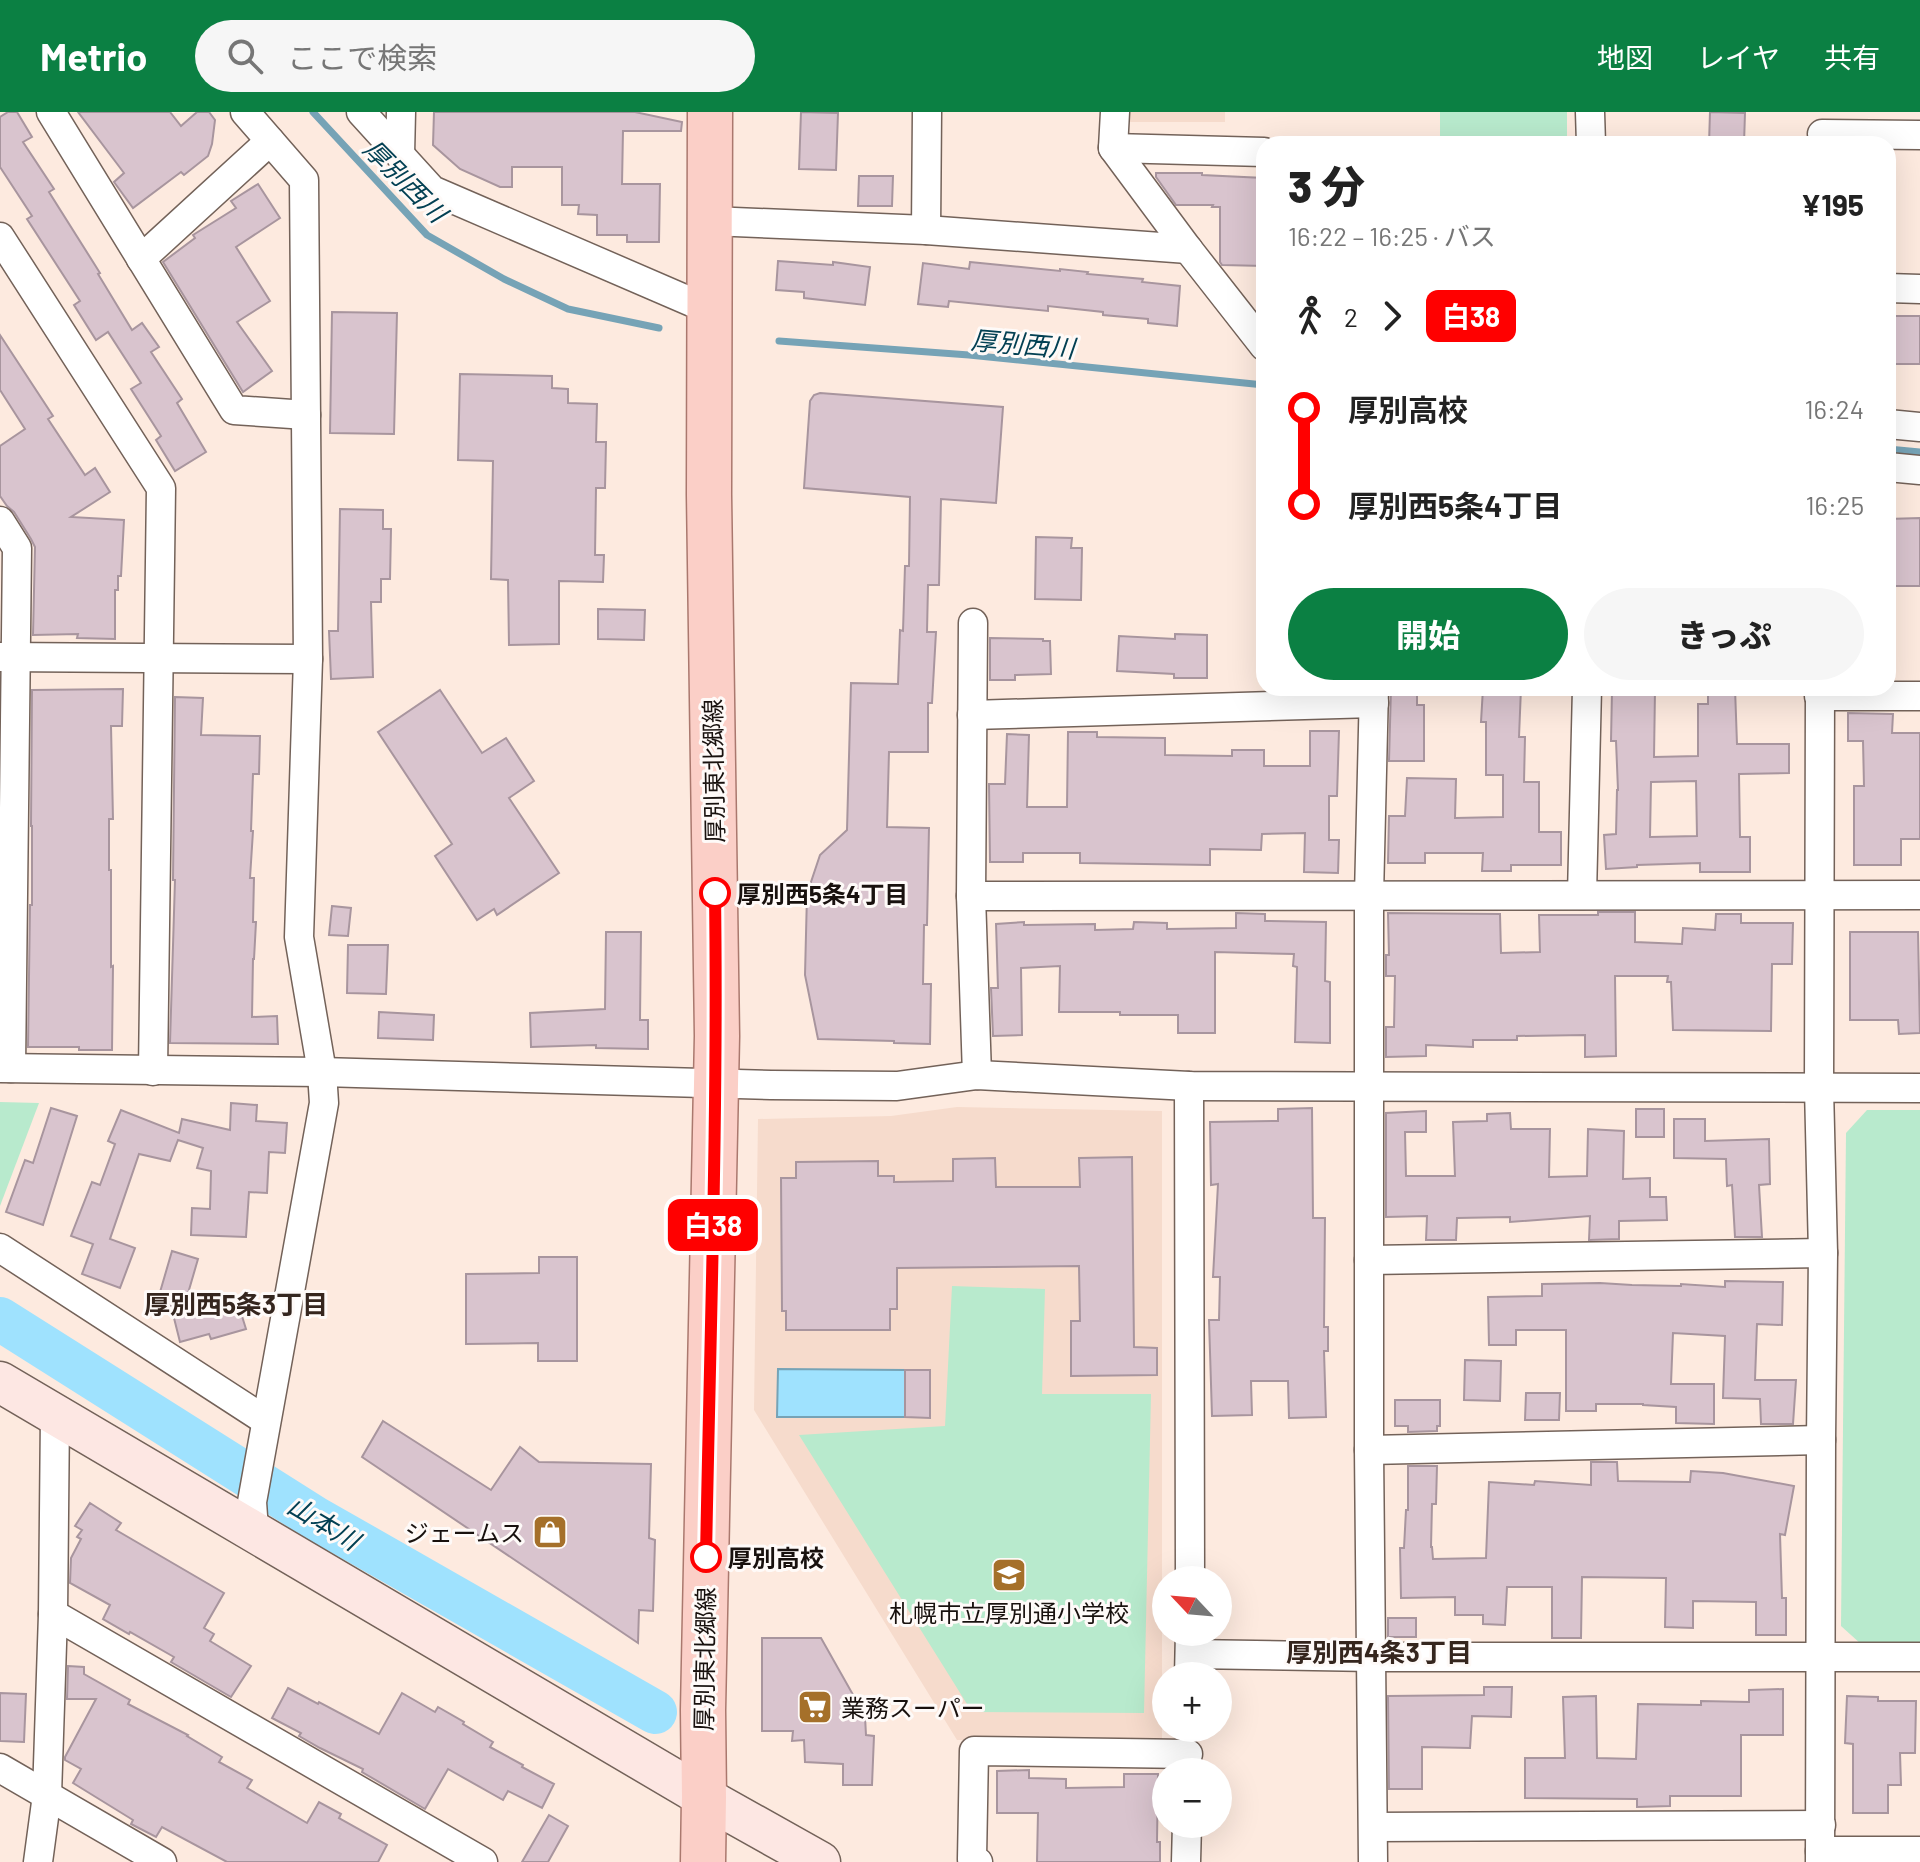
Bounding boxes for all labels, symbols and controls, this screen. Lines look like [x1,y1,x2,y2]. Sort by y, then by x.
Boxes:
search box [195,20,755,92]
text: Metrio [40,33,147,79]
icon: search [223,34,267,78]
text: ここで検索 [287,39,437,75]
text: 地図 [1597,40,1653,74]
text: レイヤ [1697,40,1780,74]
text: 共有 [1824,40,1880,74]
water label: 厚別西川 [358,132,456,230]
text: 3 分 [1288,159,1365,212]
text: ¥195 [1801,186,1864,222]
text: 16:22 – 16:25 · バス [1288,220,1496,251]
icon: walk [1288,294,1332,338]
icon: forward [1370,294,1414,338]
text: 白38 [1442,299,1500,333]
text: 2 [1344,301,1358,332]
water label: 厚別西川 [970,323,1079,363]
text: 厚別高校 [1348,391,1468,427]
text: 16:24 [1804,393,1864,424]
text: 厚別西5条4丁目 [1348,487,1562,523]
text: 16:25 [1805,489,1864,520]
button: 開始 [1288,588,1568,680]
button: きっぷ [1584,588,1864,680]
street label: 厚別東北郷線 [697,699,729,843]
marker: 厚別西5条4丁目 [700,878,730,908]
place label: 厚別西5条4丁目 [737,879,908,908]
line badge: 白38 [667,1199,759,1251]
text: 白38 [684,1208,742,1242]
district label: 厚別西5条3丁目 [144,1288,328,1319]
water label: 山本川 [283,1489,368,1557]
shop icon: ジェームス [531,1513,569,1551]
place label: ジェームス [405,1518,524,1547]
marker: 厚別高校 [691,1542,721,1572]
place label: 厚別高校 [728,1543,824,1572]
school or university icon: 札幌市立厚別通小学校 [990,1556,1028,1594]
north arrow [1152,1566,1232,1646]
map controls [1152,1566,1232,1838]
street label: 厚別東北郷線 [688,1587,720,1731]
place label: 札幌市立厚別通小学校 [889,1598,1129,1627]
district label: 厚別西4条3丁目 [1286,1636,1472,1667]
button: + [1152,1662,1232,1742]
supermarket icon: 業務スーパー [796,1688,834,1726]
place label: 業務スーパー [841,1693,985,1722]
button: − [1152,1758,1232,1838]

